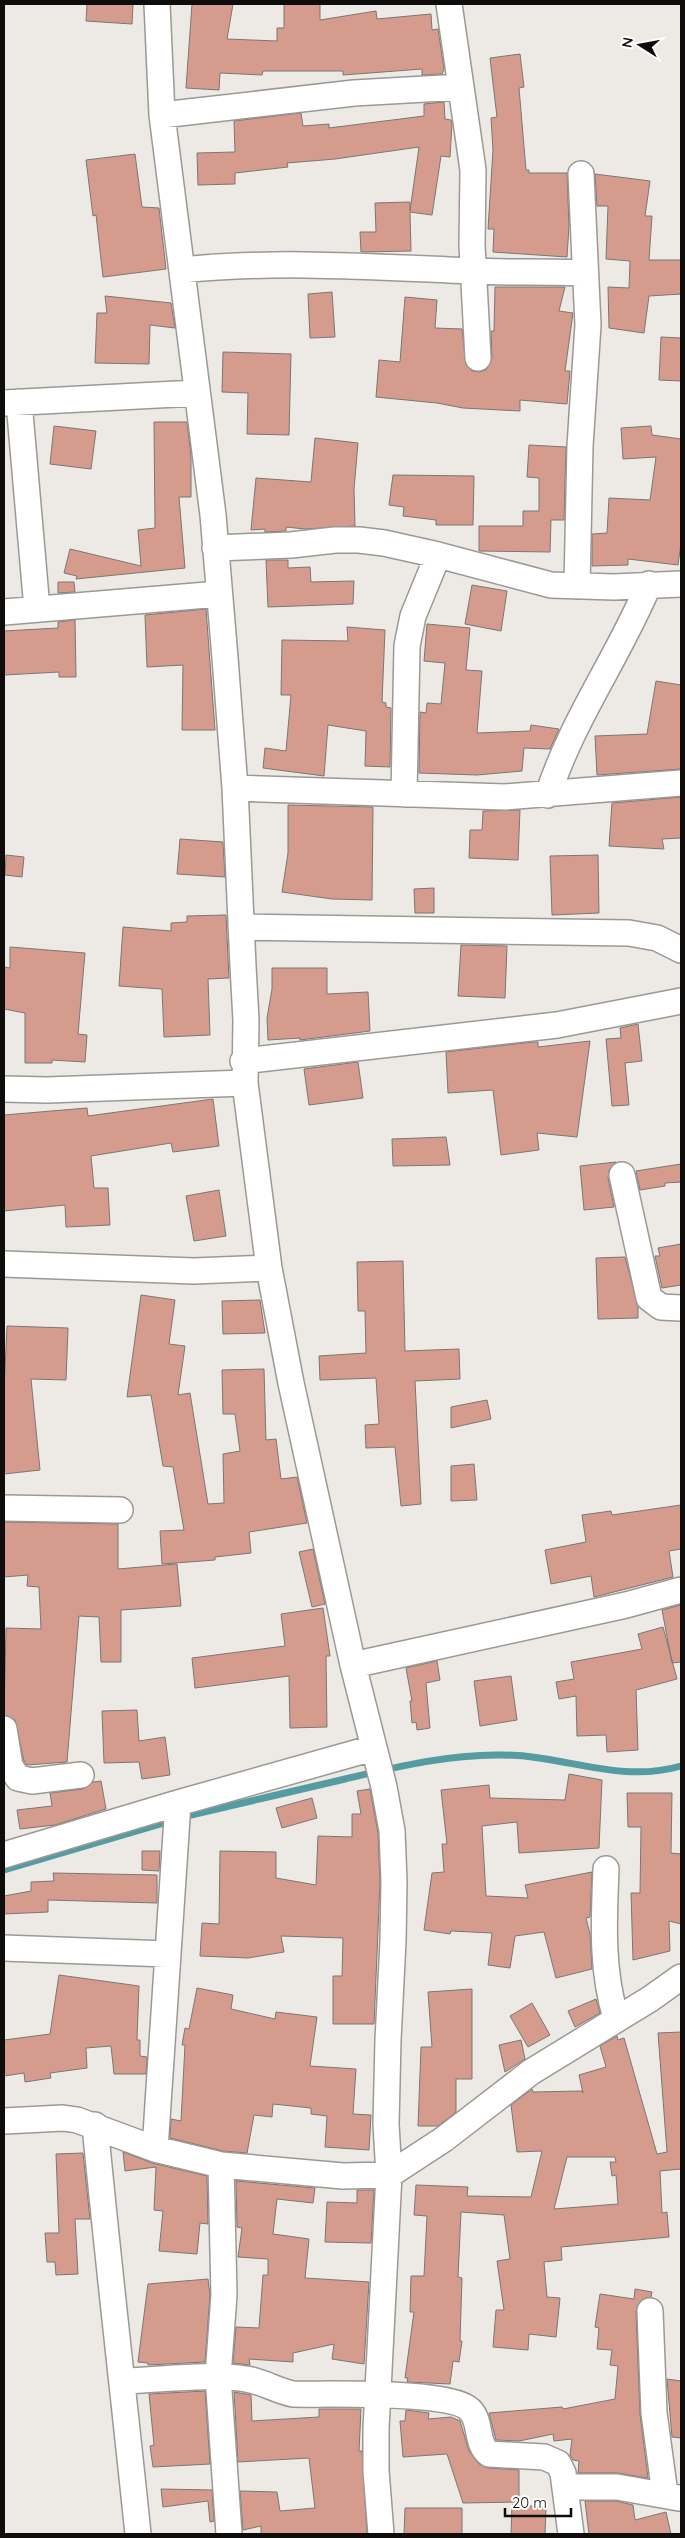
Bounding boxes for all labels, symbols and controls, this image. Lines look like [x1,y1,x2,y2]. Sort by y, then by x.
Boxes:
north arrow [615,20,665,70]
text: N [617,36,637,49]
scale bar [505,2486,571,2518]
text: 20 m [512,2493,547,2512]

